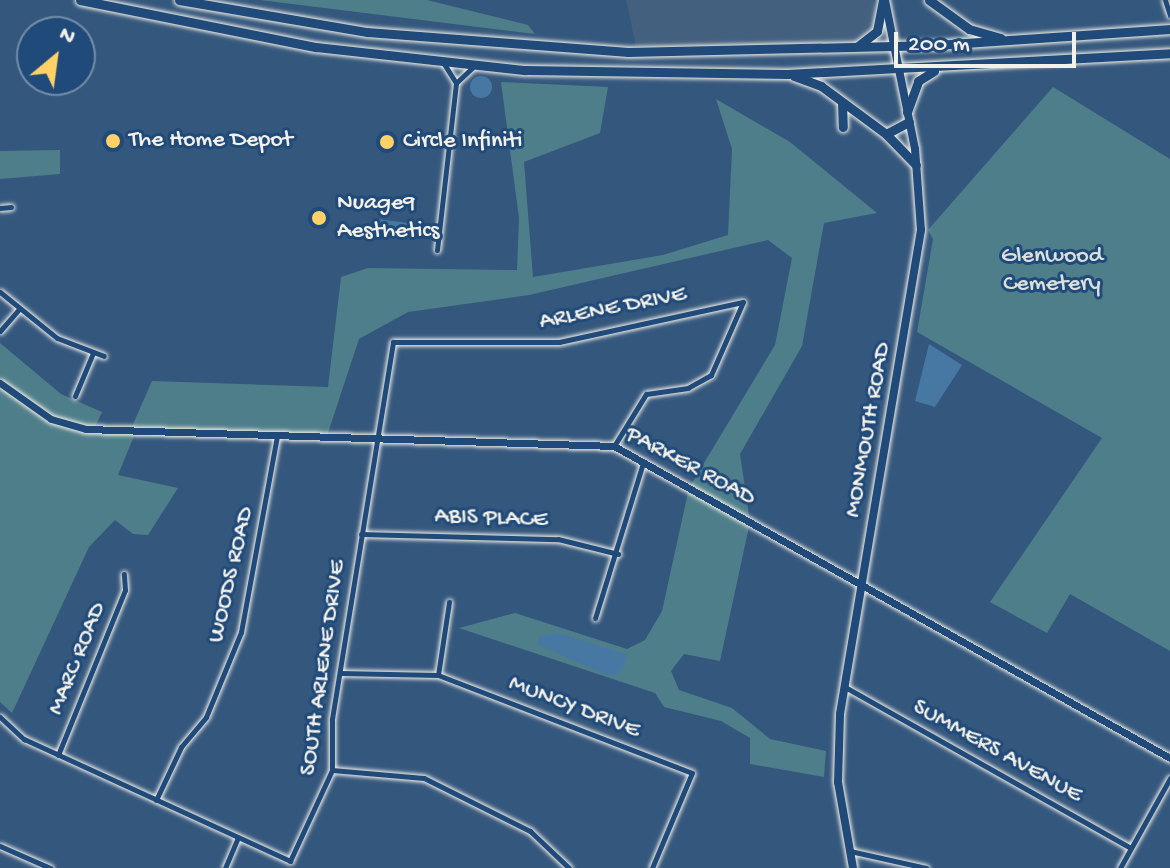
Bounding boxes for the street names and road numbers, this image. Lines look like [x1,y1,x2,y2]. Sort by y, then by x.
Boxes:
street label: ARLENE DRIVE [537,281,689,337]
street label: MONMOUTH ROAD [839,340,899,520]
street label: PARKER ROAD [620,421,760,513]
street label: ABIS PLACE [434,503,548,535]
street label: WOODS ROAD [202,504,262,646]
street label: SOUTH ARLENE DRIVE [295,558,353,778]
street label: MARC ROAD [42,598,114,720]
street label: MUNCY DRIVE [504,670,644,746]
street label: SUMMERS AVENUE [907,693,1087,811]

